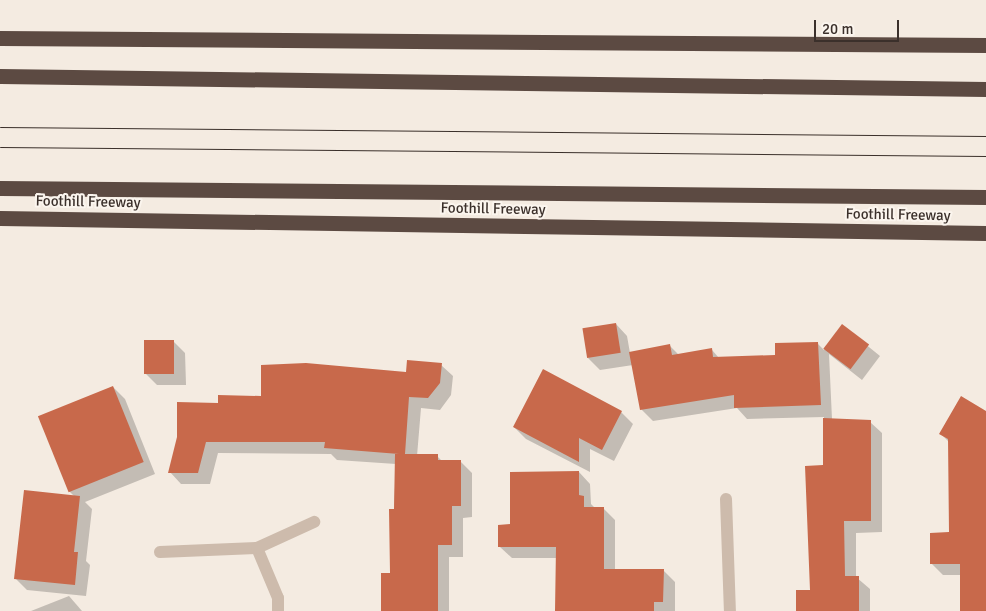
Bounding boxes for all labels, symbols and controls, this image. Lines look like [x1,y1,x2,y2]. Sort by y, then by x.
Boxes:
scale bar [816,10,901,42]
text: 20 m [822,20,853,38]
street label: Foothill Freeway [35,192,141,212]
street label: Foothill Freeway [440,199,546,219]
street label: Foothill Freeway [845,205,951,225]

